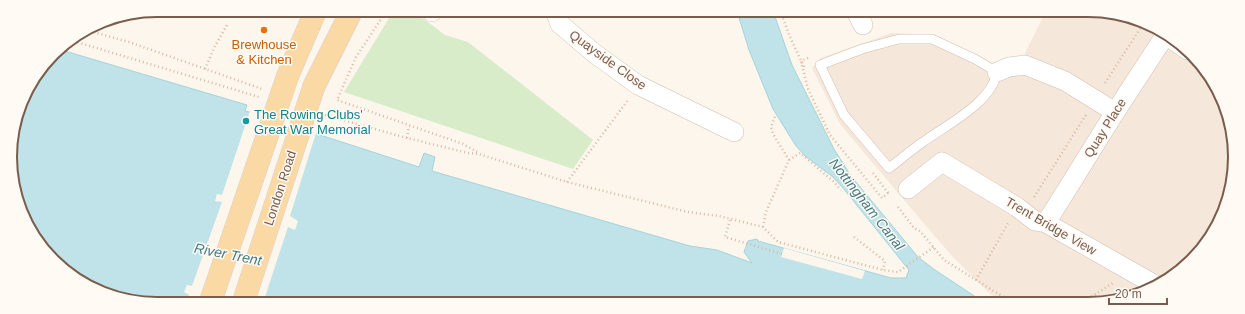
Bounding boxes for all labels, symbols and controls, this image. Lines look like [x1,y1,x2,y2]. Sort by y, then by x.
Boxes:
marker: Brewhouse & Kitchen [259,25,269,35]
street label: Quayside Close [566,27,650,93]
place label: Brewhouse & Kitchen [231,37,297,67]
street label: Quay Place [1081,96,1129,160]
place label: The Rowing Clubs' Great War Memorial [254,107,371,137]
marker: The Rowing Clubs' Great War Memorial [241,116,251,126]
street label: London Road [261,149,299,227]
water label: Nottingham Canal [826,155,908,254]
street label: Trent Bridge View [1003,194,1100,258]
water label: River Trent [193,240,264,269]
scale bar [1109,280,1167,306]
text: 20 m [1115,287,1142,301]

